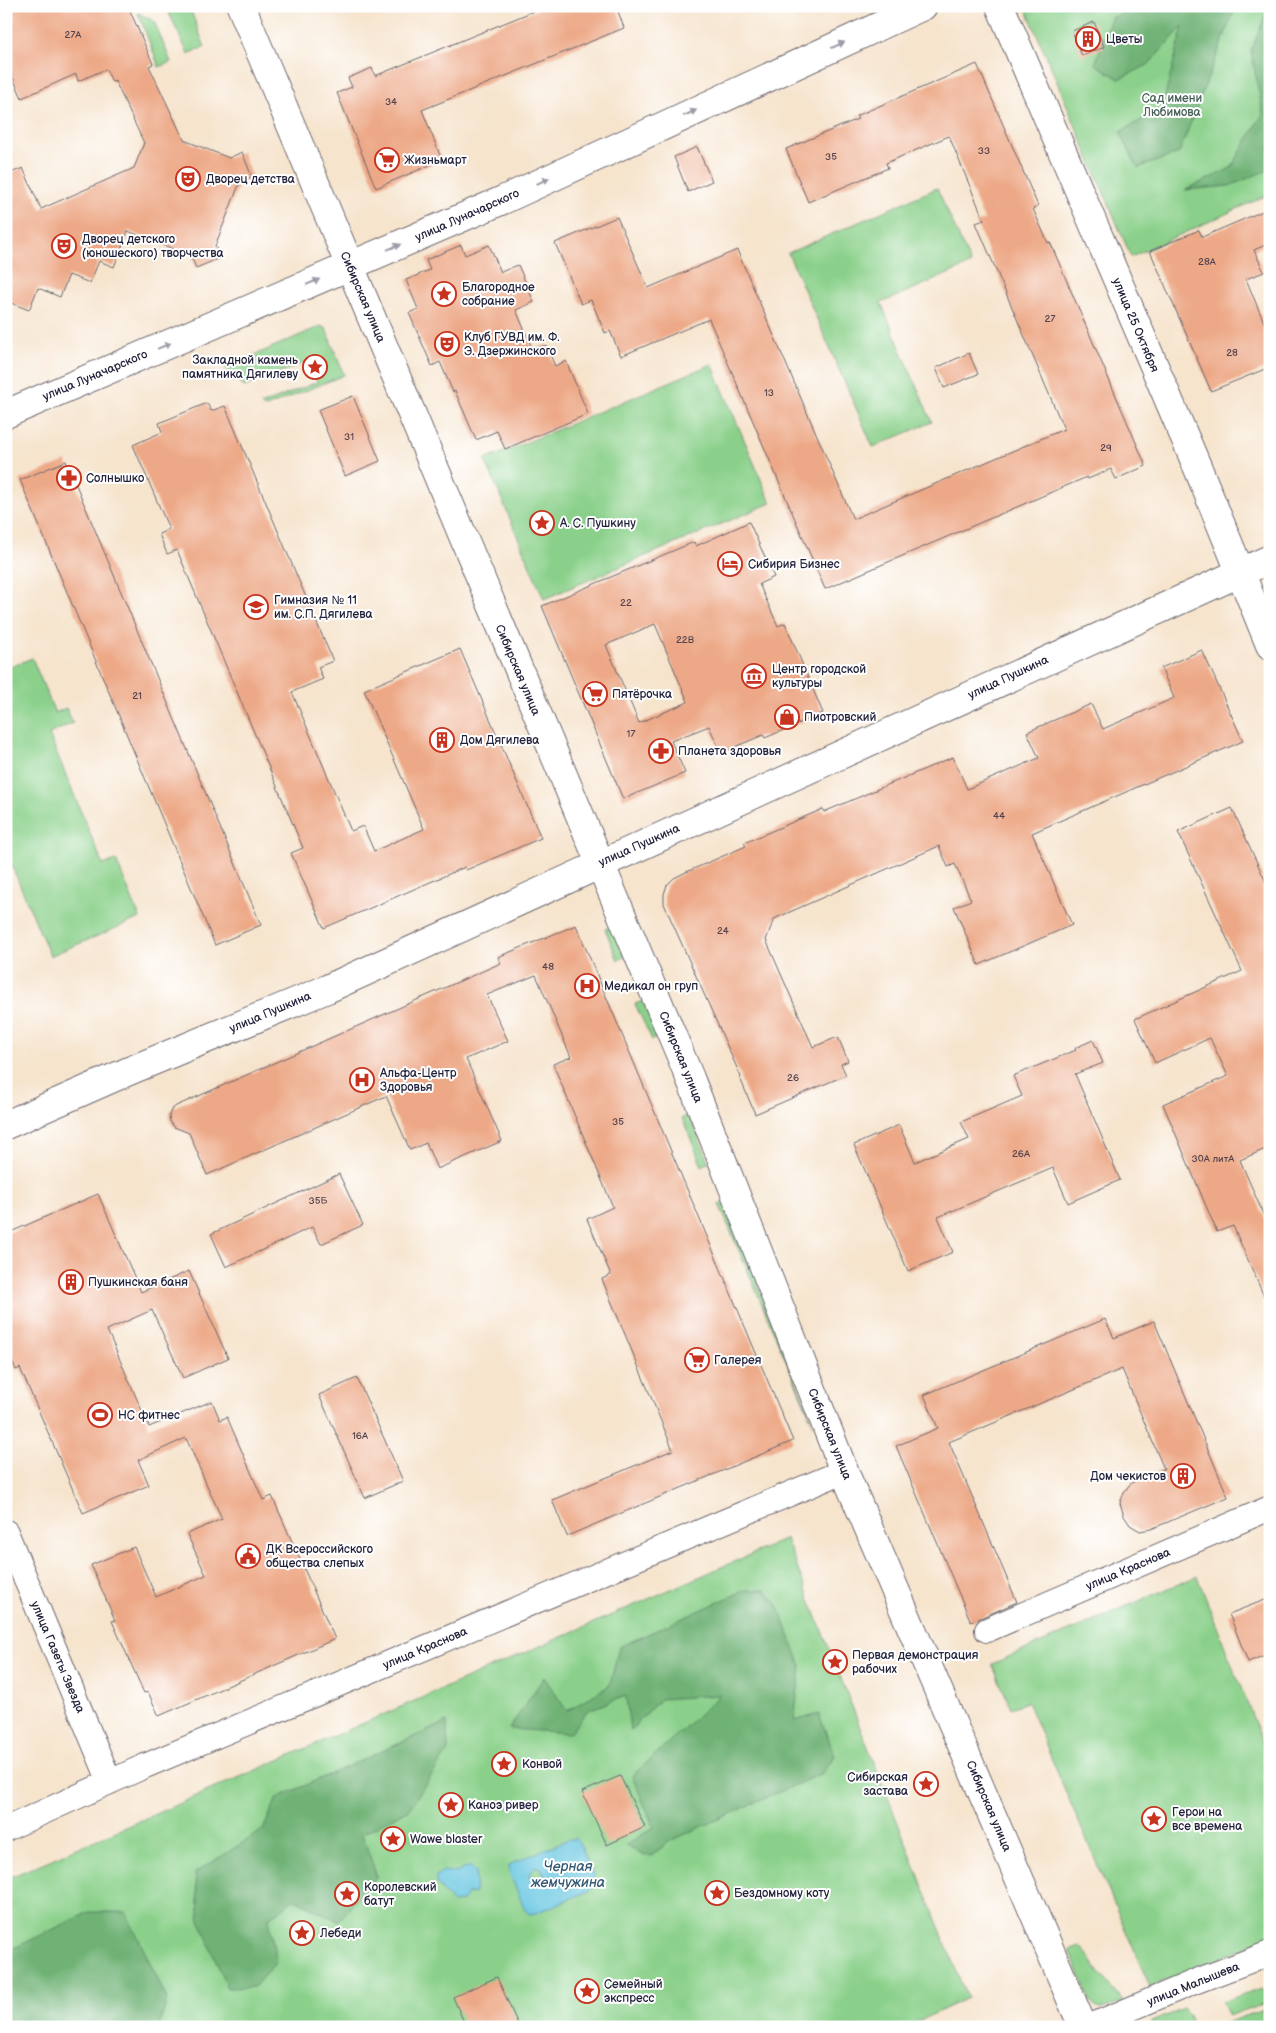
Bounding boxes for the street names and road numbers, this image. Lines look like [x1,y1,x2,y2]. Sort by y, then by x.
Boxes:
street label: улица Луначарского [413,186,522,245]
street label: Сибирская улица [337,250,388,345]
street label: улица 25 Октября [1109,276,1162,375]
street label: улица Луначарского [40,347,150,404]
street label: Сибирская улица [492,623,543,718]
street label: улица Пушкина [966,652,1051,703]
street label: улица Пушкина [596,821,682,870]
street label: улица Пушкина [227,989,313,1036]
street label: Сибирская улица [655,1009,706,1105]
street label: Сибирская улица [804,1386,855,1482]
street label: улица Краснова [1084,1545,1173,1594]
street label: улица Газеты Звезда [27,1599,88,1715]
street label: улица Краснова [381,1624,470,1673]
street label: Сибирская улица [963,1759,1014,1854]
street label: улица Малышева [1145,1959,1242,2010]

